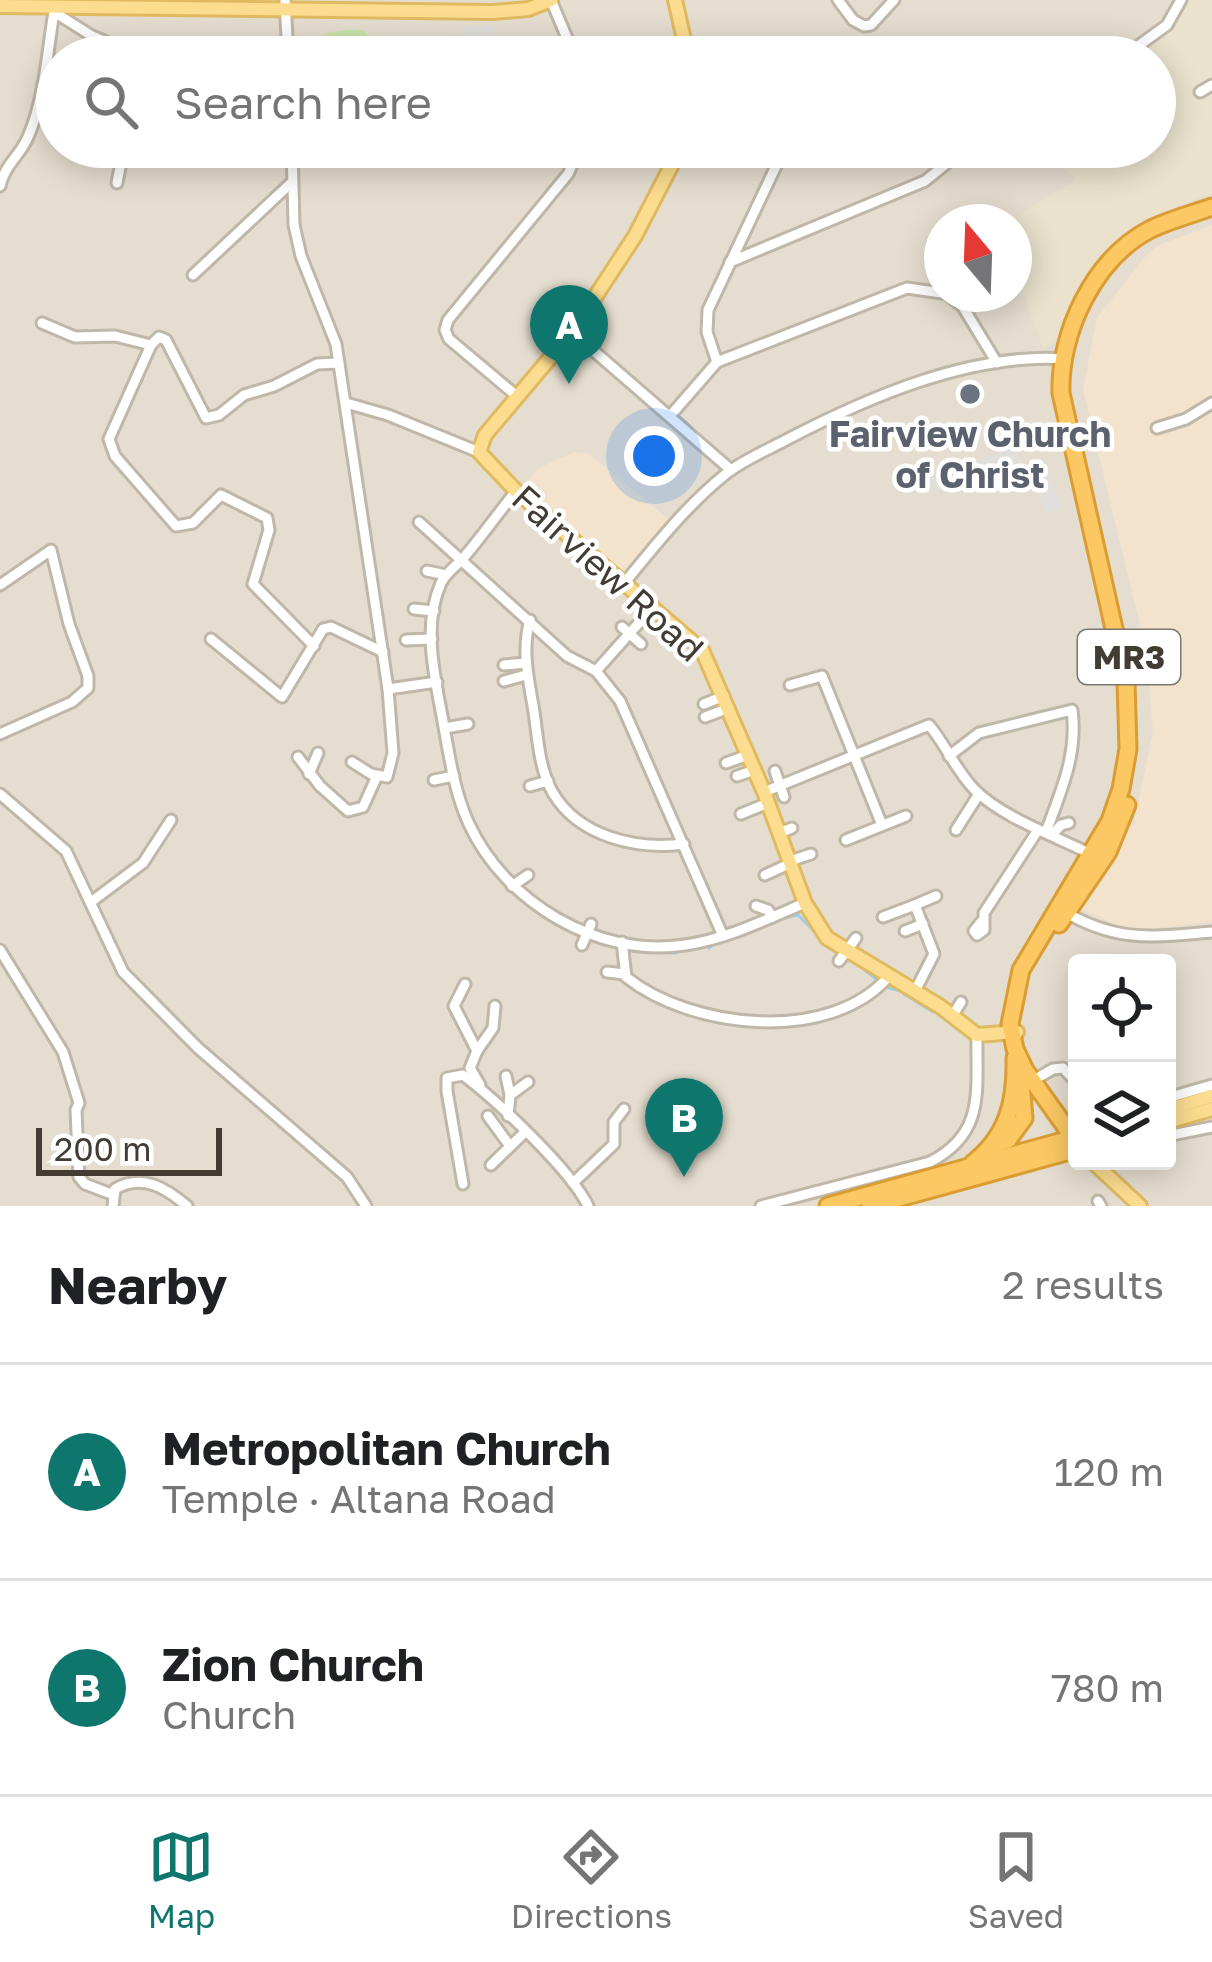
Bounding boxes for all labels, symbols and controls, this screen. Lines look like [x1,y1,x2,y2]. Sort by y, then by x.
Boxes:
search box [36,36,1176,168]
icon: search [78,69,144,135]
text: Search here [174,75,432,129]
north arrow [924,204,1032,312]
pin: A [530,285,608,384]
marker: Fairview Church of Christ [957,381,983,407]
place label: Fairview Church of Christ [829,412,1111,496]
your location [624,426,684,486]
street label: Fairview Road [504,476,713,670]
road number: MR3 [1078,630,1180,684]
map controls [1068,954,1176,1170]
button: locate [1068,954,1176,1062]
button: layers [1068,1062,1176,1170]
pin: B [645,1078,723,1177]
scale bar [36,1122,222,1175]
text: 200 m [54,1129,152,1168]
text: Nearby [48,1254,227,1315]
text: 2 results [1002,1261,1164,1308]
text: Metropolitan Church [162,1421,611,1475]
text: A [73,1448,101,1495]
text: 120 m [1054,1448,1164,1495]
text: Temple · Altana Road [162,1475,556,1522]
text: Zion Church [162,1637,424,1691]
text: B [73,1664,101,1711]
text: 780 m [1051,1664,1164,1711]
text: Church [162,1691,296,1738]
tab: Map [148,1824,215,1935]
tab: Directions [511,1824,672,1935]
tab: Saved [968,1824,1064,1935]

